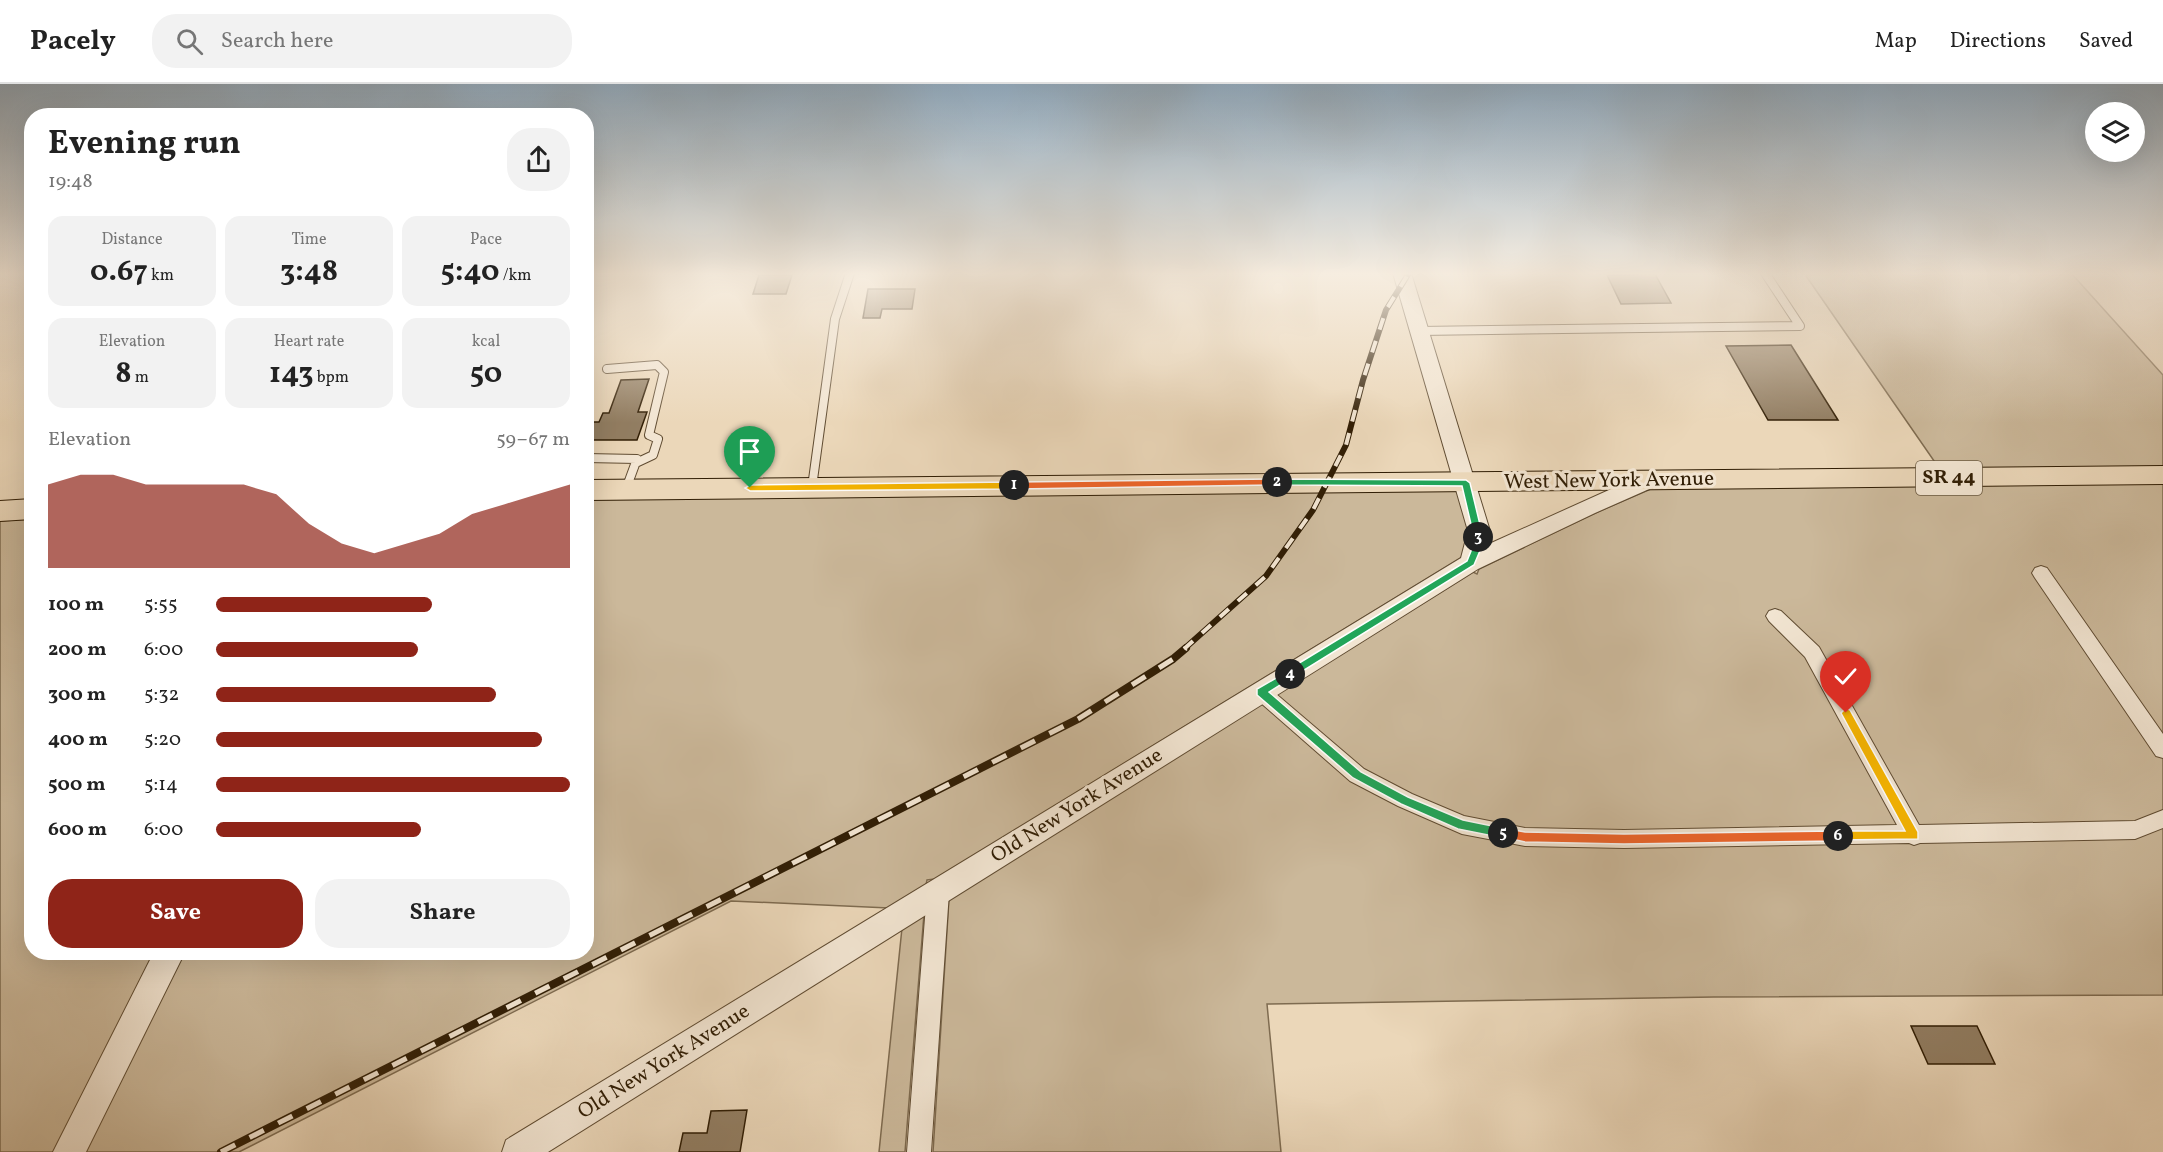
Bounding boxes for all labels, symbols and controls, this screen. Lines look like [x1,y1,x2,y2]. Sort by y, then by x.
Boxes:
search box [152,14,572,68]
text: Pacely [30,22,116,61]
icon: search [173,25,206,58]
text: Search here [221,26,334,57]
text: Map [1875,27,1917,56]
text: Directions [1950,27,2046,56]
text: Saved [2079,27,2133,56]
map controls [2085,102,2145,162]
button: layers [2085,102,2145,162]
text: Evening run [48,122,241,168]
button: share [507,128,570,191]
text: 19:48 [48,168,93,196]
text: Distance [101,229,163,251]
text: Time [291,229,327,251]
text: Pace [470,229,502,251]
text: 0.67 [90,251,148,293]
text: 3:48 [280,251,338,293]
text: 5:40 [441,251,500,293]
text: km [148,265,174,287]
text: /km [500,265,531,287]
text: Elevation [99,331,165,353]
text: Heart rate [274,331,344,353]
text: kcal [472,331,500,353]
text: 8 [115,353,131,395]
text: 143 [269,353,314,395]
text: 50 [470,353,502,395]
text: m [131,367,149,389]
text: bpm [314,367,349,389]
text: Elevation [48,426,131,454]
text: 59–67 m [496,426,570,454]
pin [724,426,775,488]
icon: arrive [733,435,766,468]
road number: SR 44 [1916,461,1982,495]
street label: West New York Avenue [1504,465,1714,497]
pin: 2 [1262,467,1292,497]
pin: 1 [999,470,1029,500]
text: 2 [1273,471,1281,493]
text: 1 [1011,474,1017,496]
pin: 3 [1463,522,1493,552]
text: 3 [1474,526,1482,548]
text: 100 m [48,591,104,619]
text: 5:55 [144,591,178,619]
text: 200 m [48,636,106,664]
text: 6:00 [144,636,183,664]
pin [1820,651,1871,713]
pin: 4 [1275,659,1305,689]
icon: check [1829,660,1862,693]
text: 4 [1285,663,1295,685]
text: 300 m [48,681,106,709]
text: 5:32 [144,681,179,709]
text: 400 m [48,726,108,754]
text: 5:20 [144,726,181,754]
street label: Old New York Avenue [985,741,1169,871]
text: 500 m [48,771,106,799]
text: 5:14 [144,771,178,799]
text: 600 m [48,816,107,844]
text: 6:00 [144,816,183,844]
pin: 5 [1488,818,1518,848]
pin: 6 [1823,821,1853,851]
text: 5 [1499,822,1507,844]
text: 6 [1834,825,1842,847]
button: Save [48,879,303,948]
button: Share [315,879,570,948]
street label: Old New York Avenue [572,997,756,1127]

